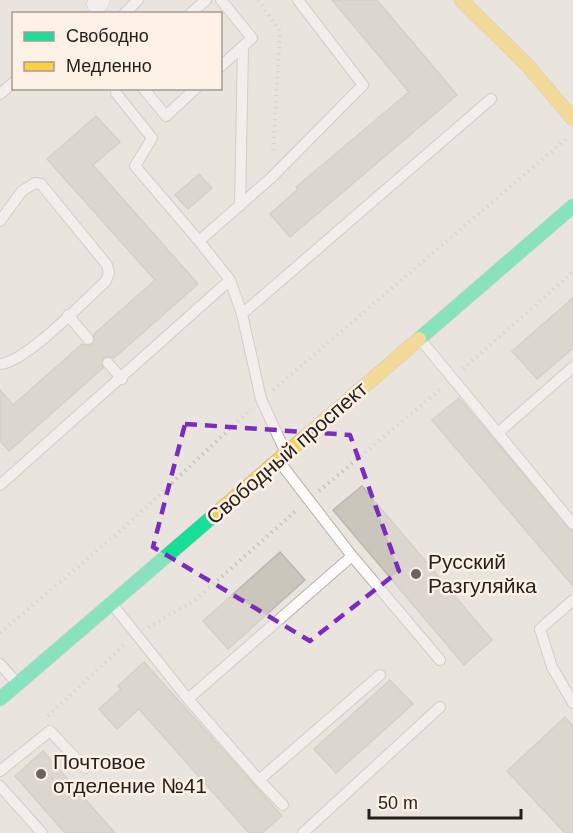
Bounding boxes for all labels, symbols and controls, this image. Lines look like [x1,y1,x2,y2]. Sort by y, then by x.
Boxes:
legend [12,12,222,90]
text: Свободно [66,26,149,46]
text: Медленно [66,56,152,76]
street label: Свободный проспект [202,376,372,528]
place label: Русский Разгуляйка [428,550,537,597]
marker: Русский Разгуляйка [409,567,423,581]
place label: Почтовое отделение №41 [53,750,207,797]
marker: Почтовое отделение №41 [34,767,48,781]
scale bar [369,782,520,820]
text: 50 m [378,793,418,813]

